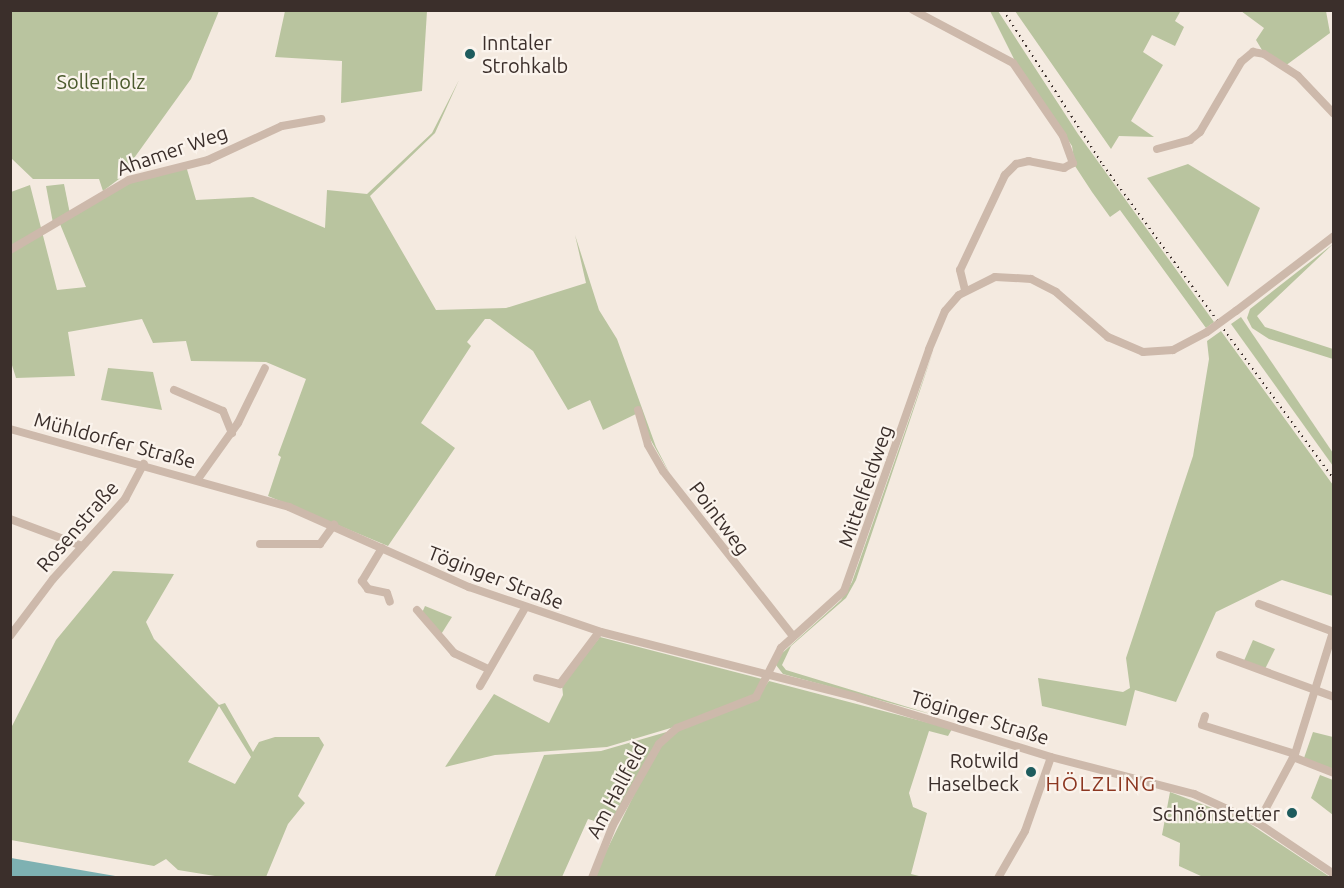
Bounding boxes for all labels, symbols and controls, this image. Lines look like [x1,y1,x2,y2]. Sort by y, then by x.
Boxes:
place label: Inntaler Strohkalb [482,30,568,77]
marker: Inntaler Strohkalb [463,47,477,61]
park label: Sollerholz [57,69,145,93]
street label: Ahamer Weg [113,120,231,180]
street label: Mühldorfer Straße [31,407,199,473]
street label: Mittelfeldweg [833,422,897,550]
street label: Rosenstraße [31,476,123,576]
street label: Pointweg [685,477,755,559]
street label: Töginger Straße [425,540,567,614]
street label: Töginger Straße [908,685,1052,749]
street label: Am Hallfeld [581,738,651,842]
place label: Rotwild Haselbeck [928,748,1019,795]
marker: Rotwild Haselbeck [1024,765,1038,779]
district label: HÖLZLING [1046,770,1156,796]
place label: Schnönstetter [1152,801,1280,825]
marker: Schnönstetter [1285,806,1299,820]

